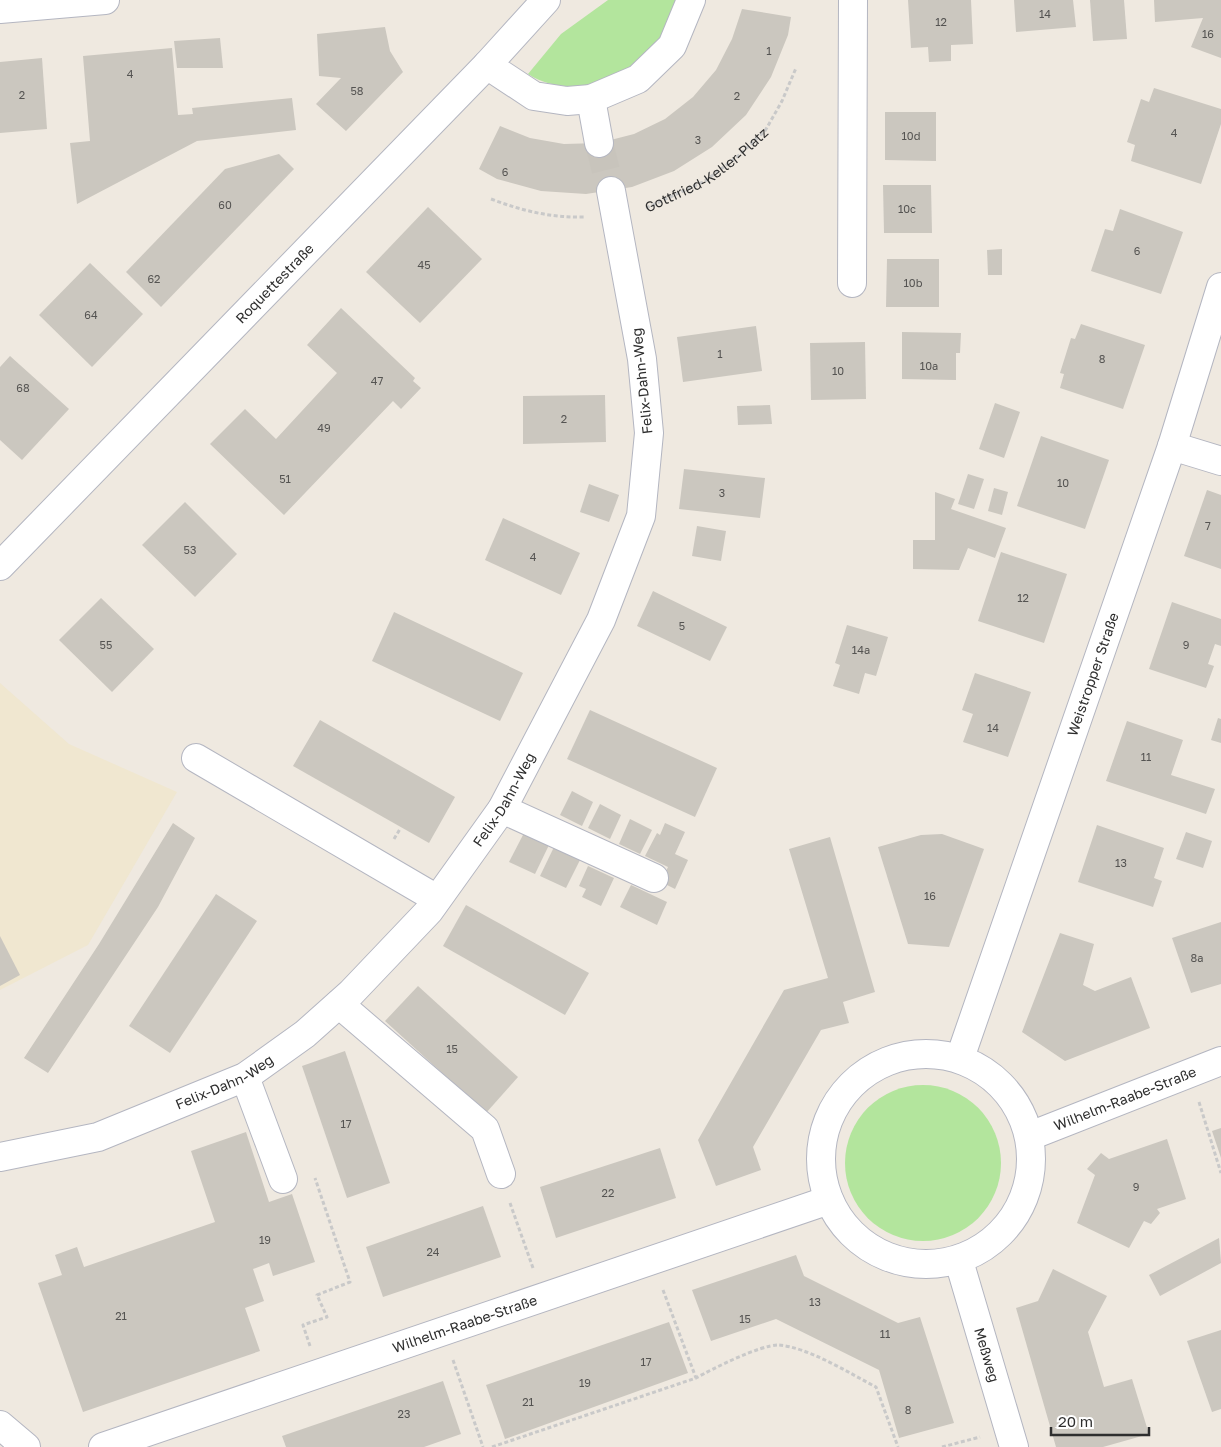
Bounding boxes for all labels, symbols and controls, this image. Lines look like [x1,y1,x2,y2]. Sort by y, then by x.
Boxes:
house number: 14 [1039,7,1051,20]
house number: 12 [935,15,947,28]
house number: 16 [1202,27,1214,40]
house number: 1 [766,44,772,57]
house number: 4 [127,67,134,80]
house number: 58 [350,84,364,97]
house number: 2 [19,88,25,101]
house number: 2 [734,89,740,102]
street label: Gottfried-Keller-Platz [642,124,771,215]
house number: 4 [1171,126,1178,139]
house number: 10d [902,129,920,142]
house number: 3 [695,133,701,146]
house number: 6 [502,165,509,178]
house number: 60 [218,198,232,211]
house number: 10c [898,202,916,215]
street label: Roquettestraße [232,240,317,327]
house number: 6 [1134,244,1141,257]
house number: 45 [417,258,431,271]
house number: 62 [147,272,161,285]
house number: 10b [904,276,923,289]
house number: 64 [84,308,98,321]
street label: Felix-Dahn-Weg [627,327,656,435]
house number: 1 [717,347,723,360]
house number: 8 [1099,352,1106,365]
house number: 10a [920,359,938,372]
house number: 10 [832,364,844,377]
house number: 47 [371,374,383,387]
house number: 68 [16,381,30,394]
house number: 2 [561,412,567,425]
house number: 49 [317,421,331,434]
house number: 51 [279,472,291,485]
house number: 10 [1057,476,1069,489]
house number: 3 [719,486,725,499]
house number: 7 [1205,519,1211,532]
house number: 53 [184,543,196,556]
house number: 4 [530,550,537,563]
house number: 12 [1017,591,1029,604]
street label: Weistropper Straße [1063,610,1122,738]
house number: 5 [679,619,685,632]
house number: 55 [100,638,112,651]
house number: 9 [1183,638,1189,651]
house number: 14a [852,643,870,656]
house number: 14 [987,721,999,734]
street label: Felix-Dahn-Weg [469,749,538,850]
house number: 11 [1141,750,1151,763]
house number: 13 [1115,856,1127,869]
house number: 16 [924,889,936,902]
house number: 8a [1191,951,1203,964]
house number: 15 [446,1042,458,1055]
street label: Felix-Dahn-Weg [173,1051,276,1112]
street label: Wilhelm-Raabe-Straße [1051,1063,1198,1134]
house number: 17 [340,1117,352,1130]
house number: 9 [1133,1180,1139,1193]
house number: 22 [602,1186,614,1199]
house number: 19 [259,1233,271,1246]
house number: 24 [426,1245,440,1258]
street label: Wilhelm-Raabe-Straße [390,1291,539,1356]
house number: 13 [809,1295,821,1308]
house number: 21 [115,1309,127,1322]
house number: 15 [739,1312,751,1325]
street label: Meßweg [971,1326,1003,1384]
house number: 11 [880,1327,890,1340]
house number: 17 [640,1355,652,1368]
house number: 19 [579,1376,591,1389]
house number: 21 [522,1395,534,1408]
house number: 8 [905,1403,912,1416]
scale bar [1051,1404,1148,1436]
house number: 23 [398,1407,410,1420]
text: 20 m [1058,1412,1093,1430]

